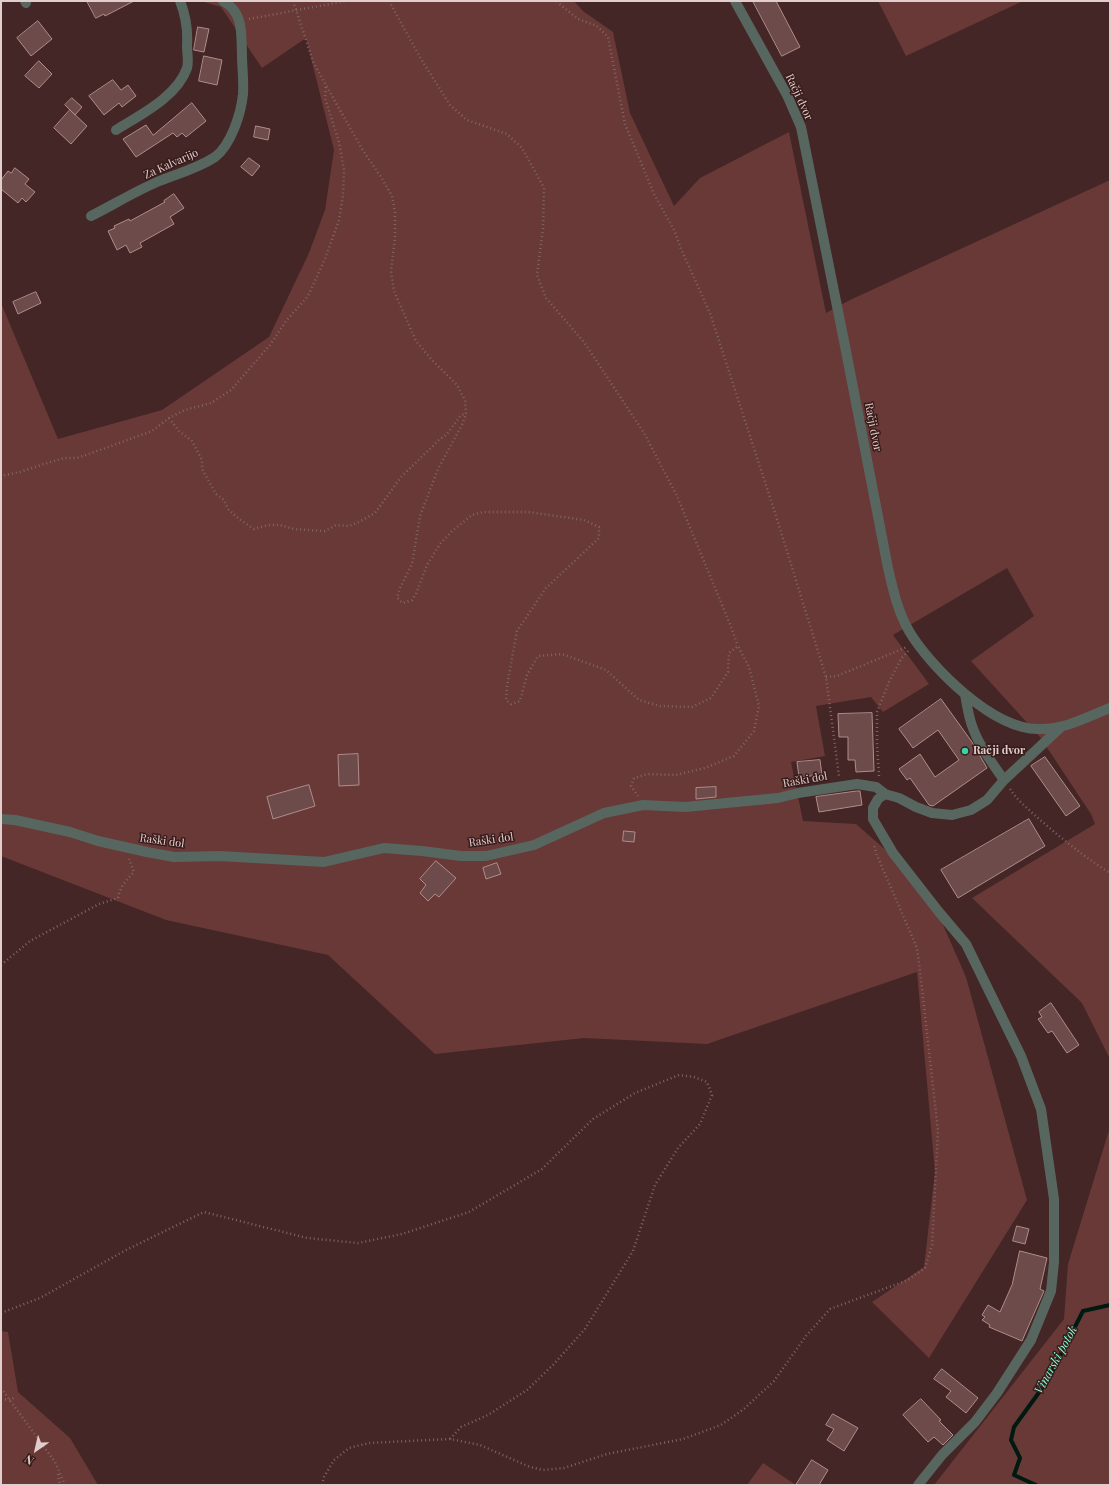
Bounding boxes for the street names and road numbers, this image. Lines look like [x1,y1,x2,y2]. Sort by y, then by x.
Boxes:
street label: Račji dvor [783,72,815,122]
street label: Za Kalvarijo [142,146,200,182]
street label: Račji dvor [862,401,884,453]
street label: Raški dol [782,770,828,790]
street label: Raški dol [468,830,514,850]
street label: Raški dol [139,831,185,851]

